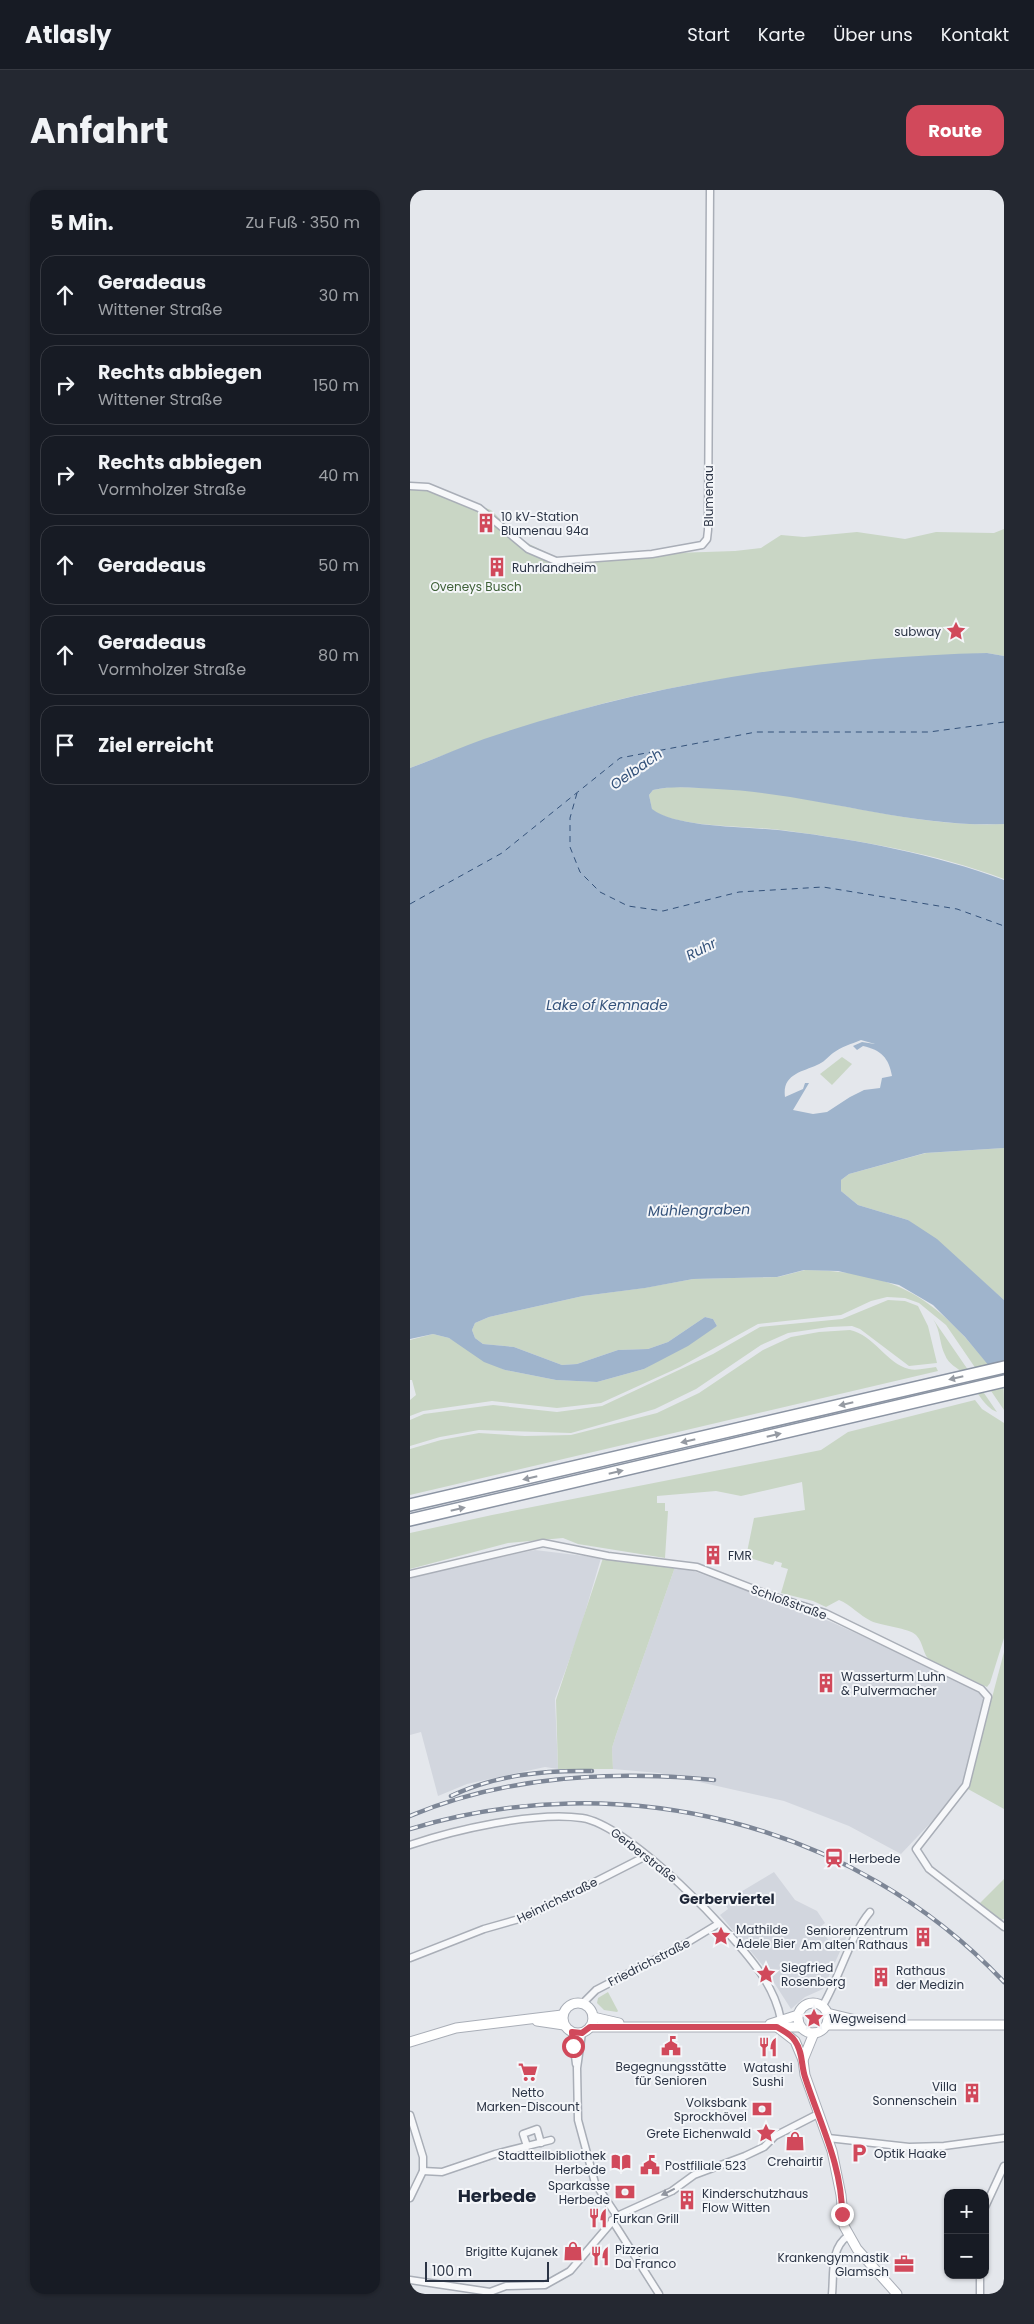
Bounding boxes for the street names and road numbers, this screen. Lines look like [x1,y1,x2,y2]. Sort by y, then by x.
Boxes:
street label: Blumenau [700,465,717,527]
street label: Schloßstraße [749,1580,829,1624]
street label: Gerberstraße [607,1824,681,1886]
street label: Heinrichstraße [514,1873,600,1927]
street label: Friedrichstraße [605,1934,693,1990]

